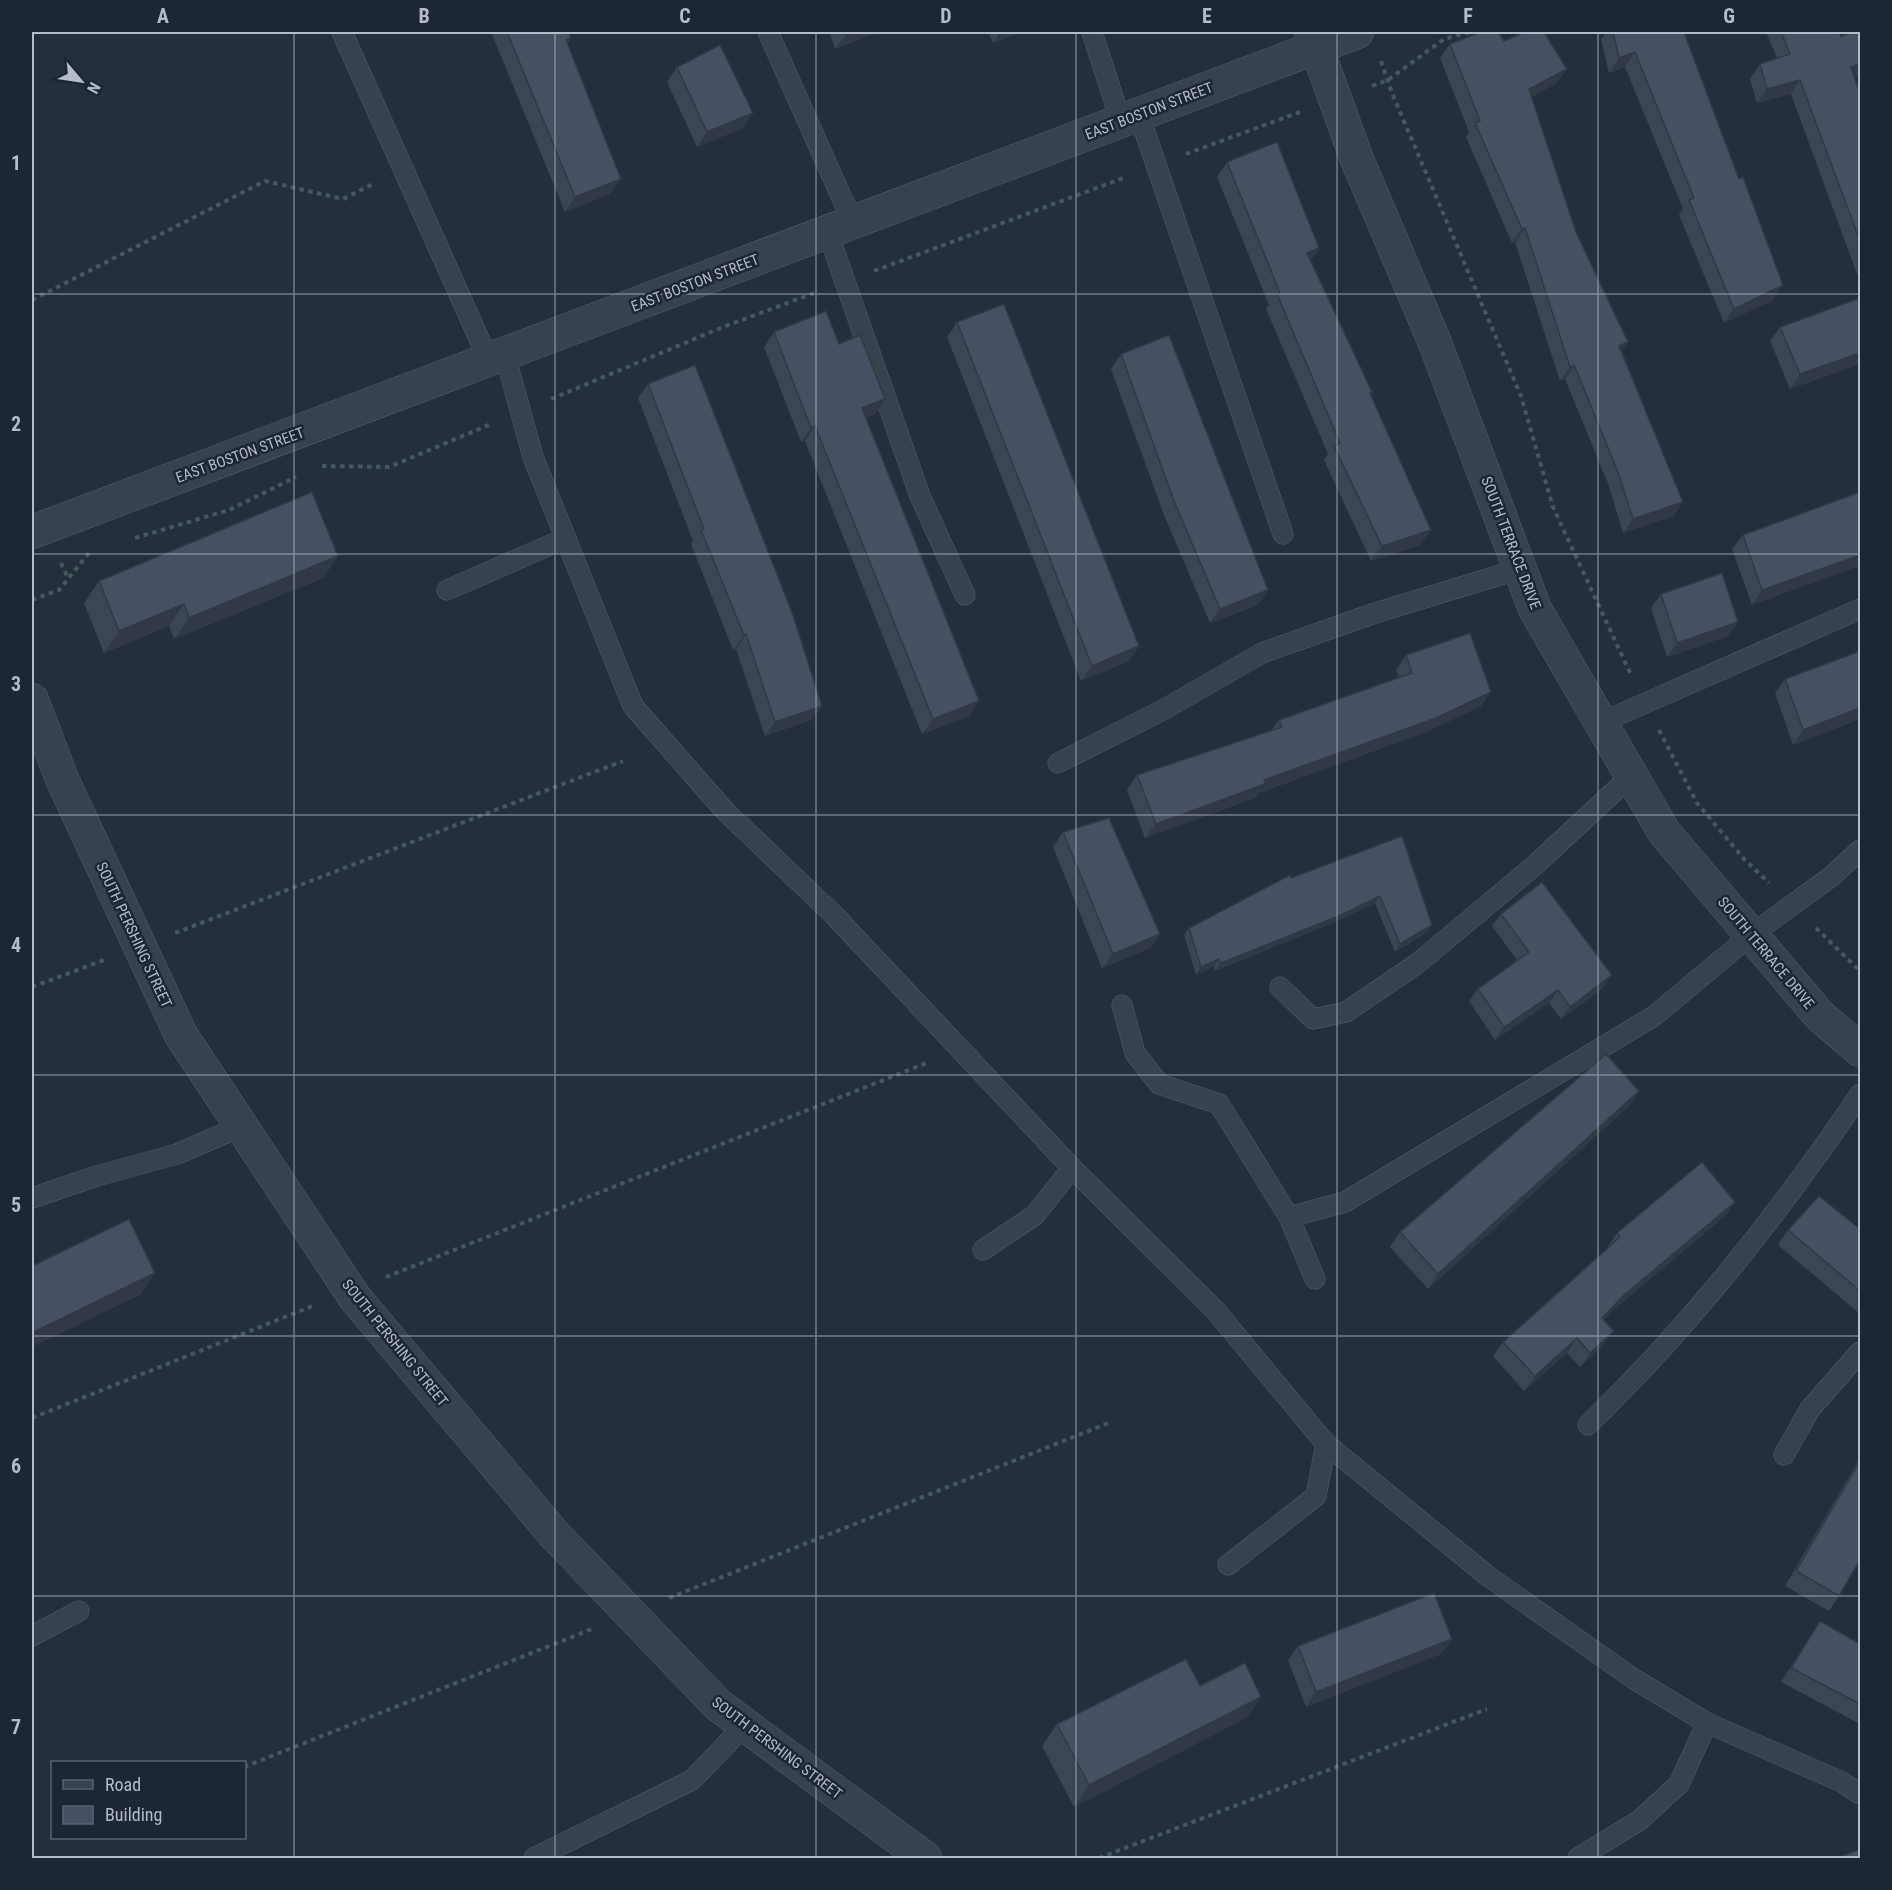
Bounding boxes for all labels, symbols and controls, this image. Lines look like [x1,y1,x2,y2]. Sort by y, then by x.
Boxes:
text: A [157,4,169,28]
text: B [418,4,430,28]
text: C [679,4,691,28]
text: D [940,4,952,28]
text: E [1202,4,1212,28]
text: F [1463,4,1473,28]
text: G [1723,4,1735,28]
north arrow [51,51,111,111]
street label: EAST BOSTON STREET [1082,78,1216,144]
text: N [83,79,104,97]
text: 1 [11,151,21,175]
street label: EAST BOSTON STREET [628,250,762,316]
text: 2 [11,412,21,436]
street label: EAST BOSTON STREET [173,423,307,487]
street label: SOUTH TERRACE DRIVE [1477,474,1545,612]
text: 3 [11,672,21,696]
street label: SOUTH PERSHING STREET [92,859,176,1011]
street label: SOUTH TERRACE DRIVE [1714,893,1818,1013]
text: 4 [11,933,21,957]
text: 5 [11,1193,21,1217]
street label: SOUTH PERSHING STREET [338,1276,452,1410]
text: 6 [11,1454,21,1478]
street label: SOUTH PERSHING STREET [708,1693,846,1803]
text: 7 [11,1715,21,1739]
legend [51,1761,246,1839]
text: Road [105,1774,141,1795]
text: Building [105,1804,162,1825]

